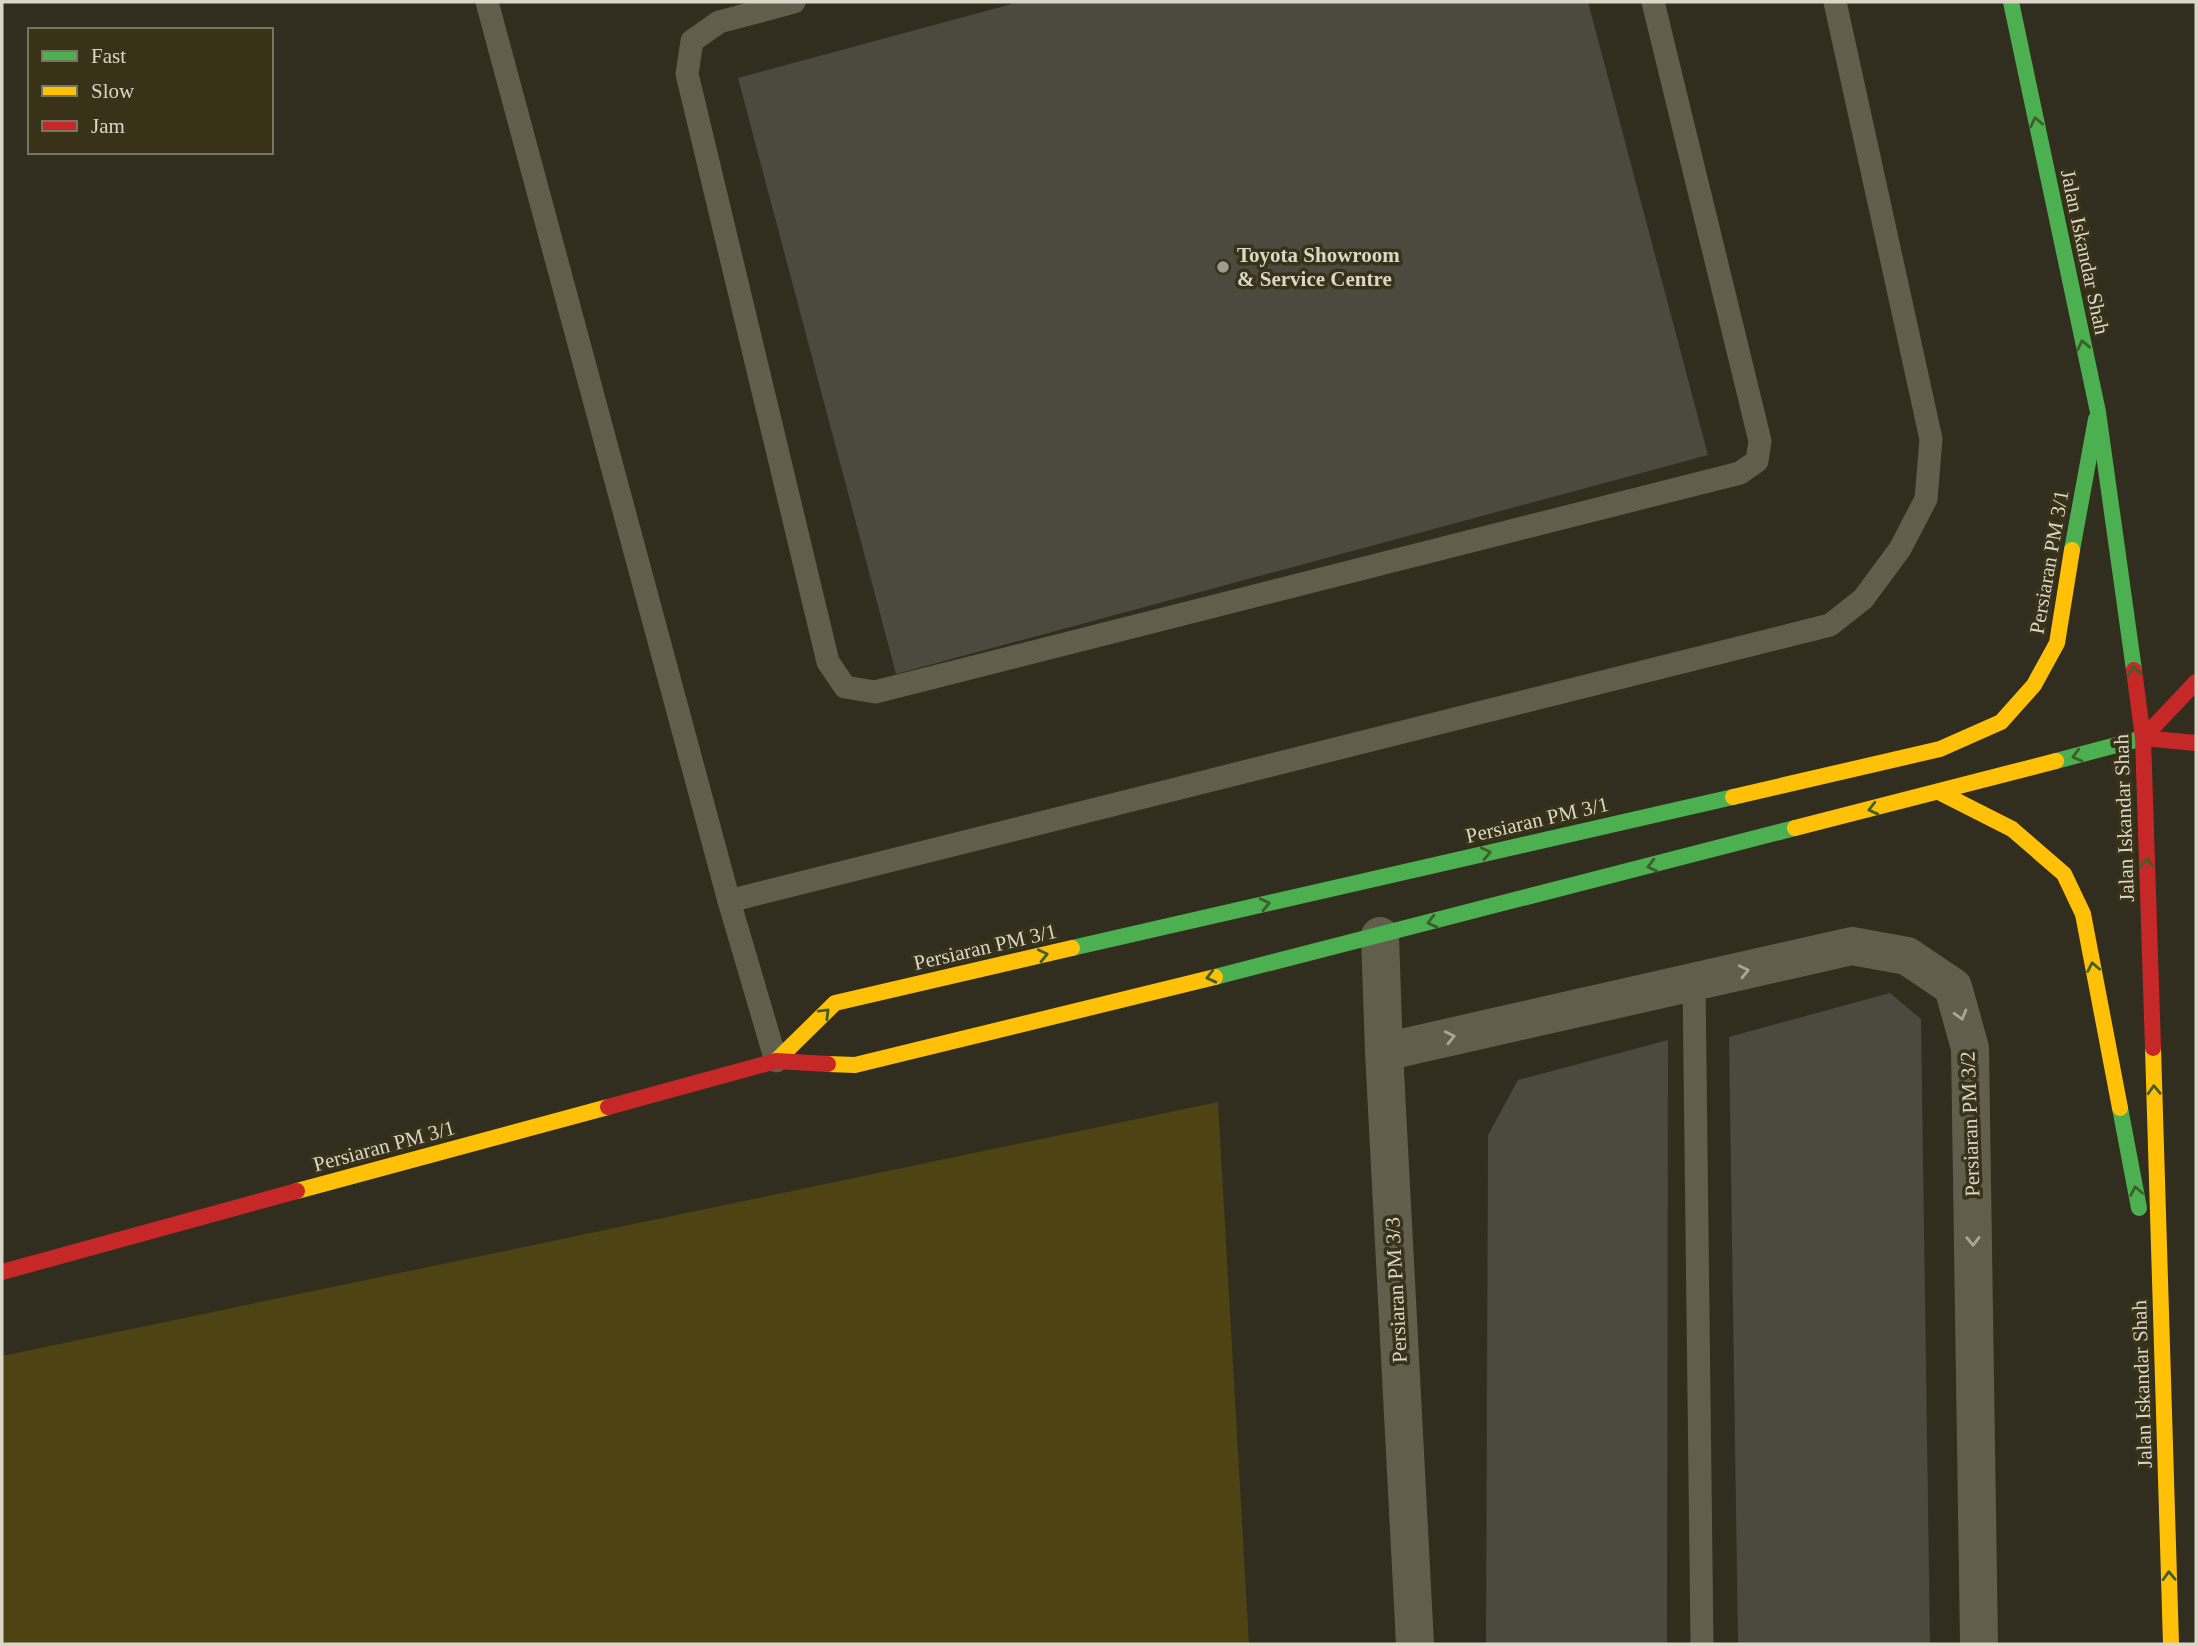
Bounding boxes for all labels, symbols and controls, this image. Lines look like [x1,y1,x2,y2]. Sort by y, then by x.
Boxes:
legend [28,28,273,154]
text: Fast [91,44,126,68]
text: Slow [91,79,135,103]
text: Jam [91,114,125,138]
one-way arrow [2030,116,2045,128]
street label: Jalan Iskandar Shah [2056,167,2114,337]
place label: Toyota Showroom & Service Centre [1237,243,1400,291]
marker: Toyota Showroom & Service Centre [1215,259,1231,275]
one-way arrow [2077,339,2092,351]
street label: Persiaran PM 3/1 [2025,488,2073,636]
one-way arrow [2126,665,2141,677]
street label: Jalan Iskandar Shah [2109,733,2139,902]
one-way arrow [2071,748,2083,762]
street label: Persiaran PM 3/1 [1463,792,1611,848]
one-way arrow [1867,801,1879,815]
one-way arrow [1480,847,1492,861]
one-way arrow [2139,857,2155,868]
one-way arrow [1647,858,1659,872]
one-way arrow [1259,898,1271,912]
one-way arrow [1426,914,1438,928]
street label: Persiaran PM 3/1 [911,919,1059,975]
one-way arrow [1037,949,1049,963]
one-way arrow [2087,961,2102,973]
one-way arrow [1738,964,1750,979]
one-way arrow [1205,969,1217,983]
one-way arrow [817,1008,830,1021]
one-way arrow [1953,1009,1967,1021]
one-way arrow [1444,1030,1456,1045]
street label: Persiaran PM 3/2 [1955,1051,1985,1197]
one-way arrow [2147,1085,2162,1096]
street label: Persiaran PM 3/1 [310,1116,458,1176]
one-way arrow [2129,1185,2144,1197]
street label: Persiaran PM 3/3 [1380,1217,1412,1363]
one-way arrow [1965,1237,1981,1247]
street label: Jalan Iskandar Shah [2127,1299,2157,1468]
one-way arrow [2161,1570,2176,1581]

